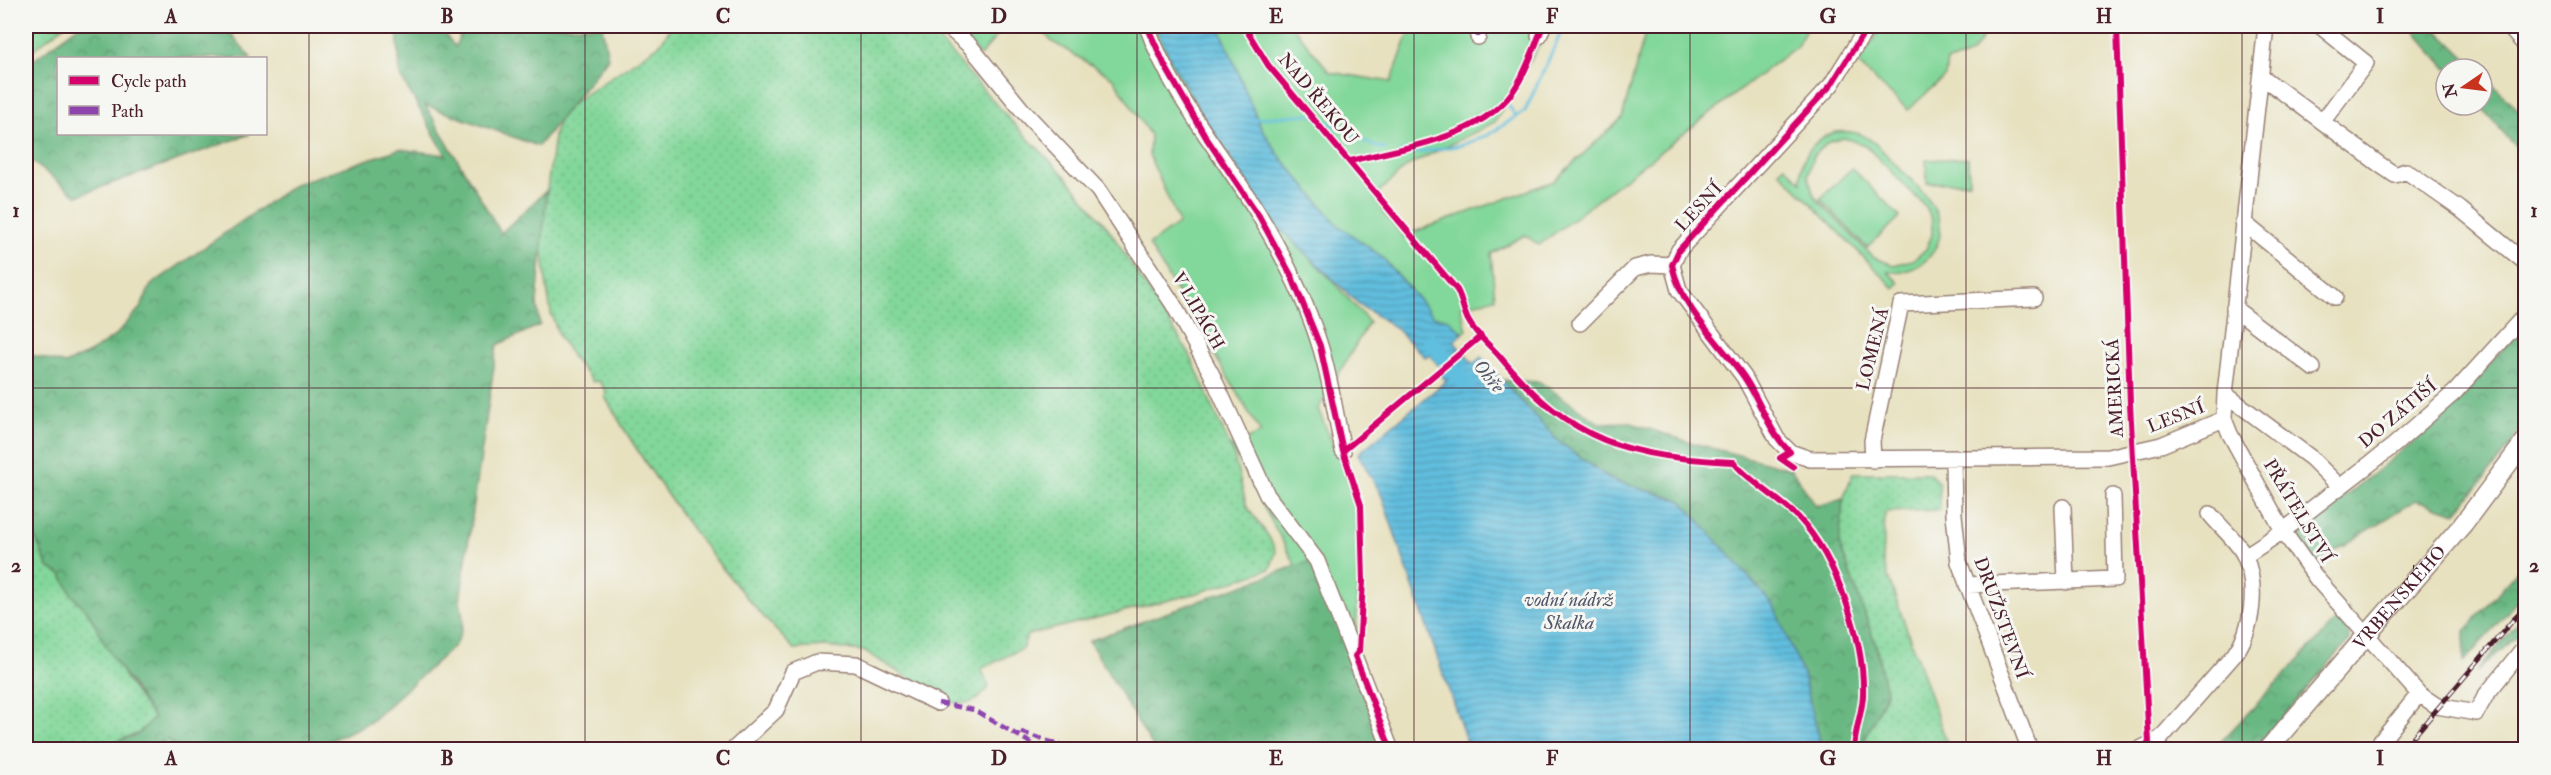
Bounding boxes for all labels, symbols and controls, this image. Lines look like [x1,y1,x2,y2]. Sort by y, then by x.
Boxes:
text: A [164,4,178,29]
text: B [440,4,454,29]
text: C [716,4,730,29]
text: D [991,4,1007,29]
text: E [1269,4,1284,29]
text: F [1546,4,1559,29]
text: G [1820,4,1837,29]
text: H [2096,4,2112,29]
text: I [2376,4,2384,29]
street label: NAD ŘEKOU [1273,48,1364,150]
legend [57,57,267,135]
north arrow [2434,57,2494,117]
text: Cycle path [111,70,187,93]
text: N [2439,80,2462,101]
text: Path [111,100,144,123]
street label: LESNÍ [1670,177,1728,237]
text: 1 [12,198,20,223]
text: 1 [2530,198,2538,223]
street label: V LIPÁCH [1167,268,1229,354]
street label: LOMENÁ [1852,304,1895,393]
street label: AMERICKÁ [2101,337,2129,439]
water label: Ohře [1468,354,1511,398]
street label: DO ZÁTIŠÍ [2353,373,2442,453]
street label: LESNÍ [2144,395,2209,438]
street label: PŘÁTELSTVÍ [2258,454,2339,568]
street label: VRBENSKÉHO [2348,540,2451,655]
text: 2 [11,553,21,578]
text: 2 [2529,553,2539,578]
street label: DRUŽSTEVNÍ [1968,554,2035,683]
water label: vodní nádrž Skalka [1524,587,1614,635]
text: A [164,746,178,771]
text: B [440,746,454,771]
text: C [716,746,730,771]
text: D [991,746,1007,771]
text: E [1269,746,1284,771]
text: F [1546,746,1559,771]
text: G [1820,746,1837,771]
text: H [2096,746,2112,771]
text: I [2376,746,2384,771]

